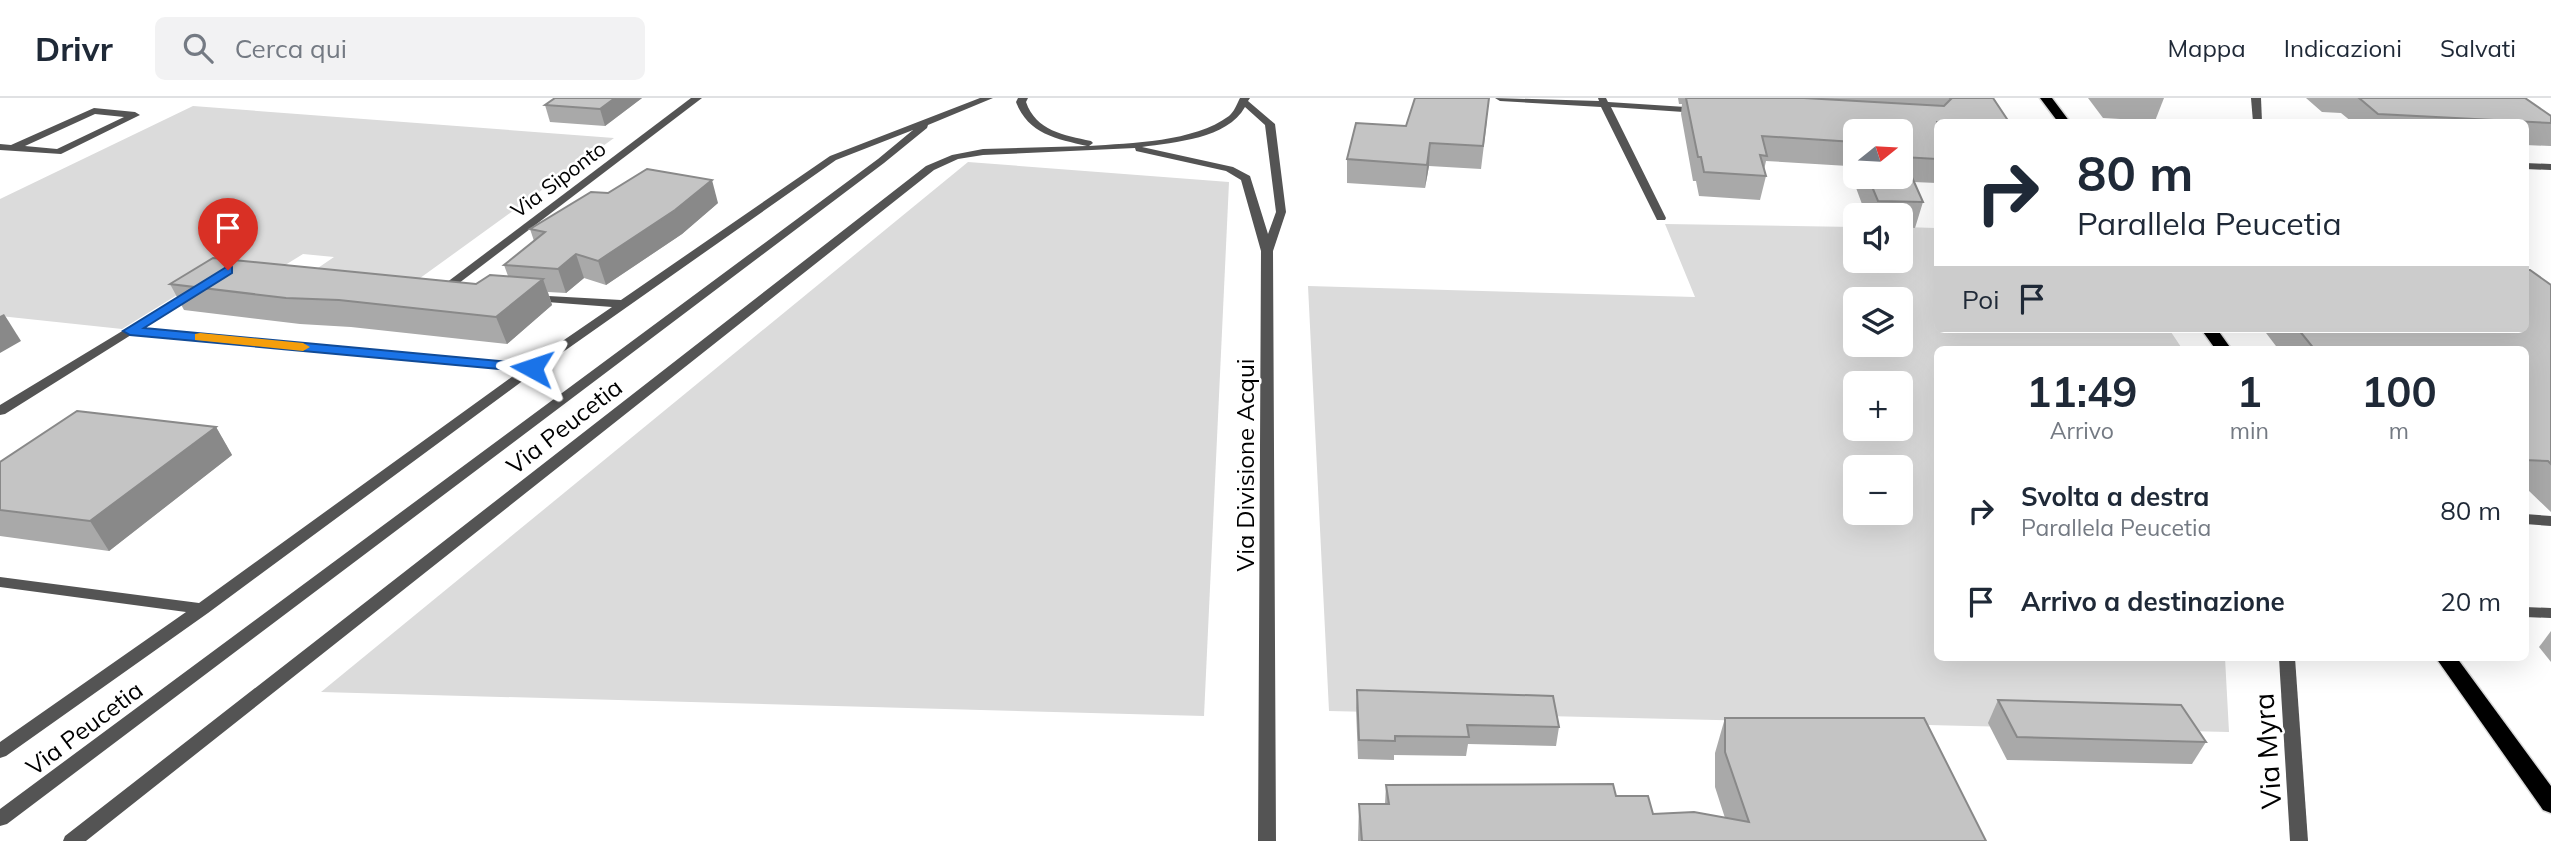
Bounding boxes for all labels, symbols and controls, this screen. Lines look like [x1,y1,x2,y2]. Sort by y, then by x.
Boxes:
search box [155,17,645,80]
text: Drivr [35,28,113,69]
icon: search [179,29,217,67]
text: Cerca qui [235,32,347,65]
text: Mappa [2167,33,2246,63]
text: Indicazioni [2284,33,2402,63]
text: Salvati [2440,33,2516,63]
north arrow [1843,119,1913,189]
map controls [1843,119,1913,525]
street label: Via Siponto [505,135,611,223]
text: 80 m [2077,142,2193,203]
icon: right [1962,147,2053,238]
pin [198,198,258,270]
button: sound [1843,203,1913,273]
text: Parallela Peucetia [2077,203,2342,243]
icon: arrive [209,209,247,247]
icon: arrive [2013,280,2051,318]
text: Poi [1962,283,1999,316]
button: layers [1843,287,1913,357]
position arrow [495,331,569,405]
street label: Via Divisione Acqui [1230,358,1260,572]
text: 11:49 [2026,365,2137,418]
text: 1 [2237,365,2262,418]
text: 100 [2361,365,2437,418]
button: + [1843,371,1913,441]
street label: Via Peucetia [500,372,628,480]
text: Arrivo [2050,416,2114,445]
text: min [2230,416,2269,445]
text: m [2389,416,2409,445]
button: − [1843,455,1913,525]
text: Svolta a destra [2021,480,2209,513]
icon: right [1962,492,2000,530]
text: 80 m [2440,494,2501,527]
text: Parallela Peucetia [2021,513,2211,542]
icon: arrive [1962,583,2000,621]
text: Arrivo a destinazione [2021,585,2285,618]
text: 20 m [2440,585,2501,618]
street label: Via Peucetia [20,674,148,782]
street label: Via Myra [2245,692,2289,810]

